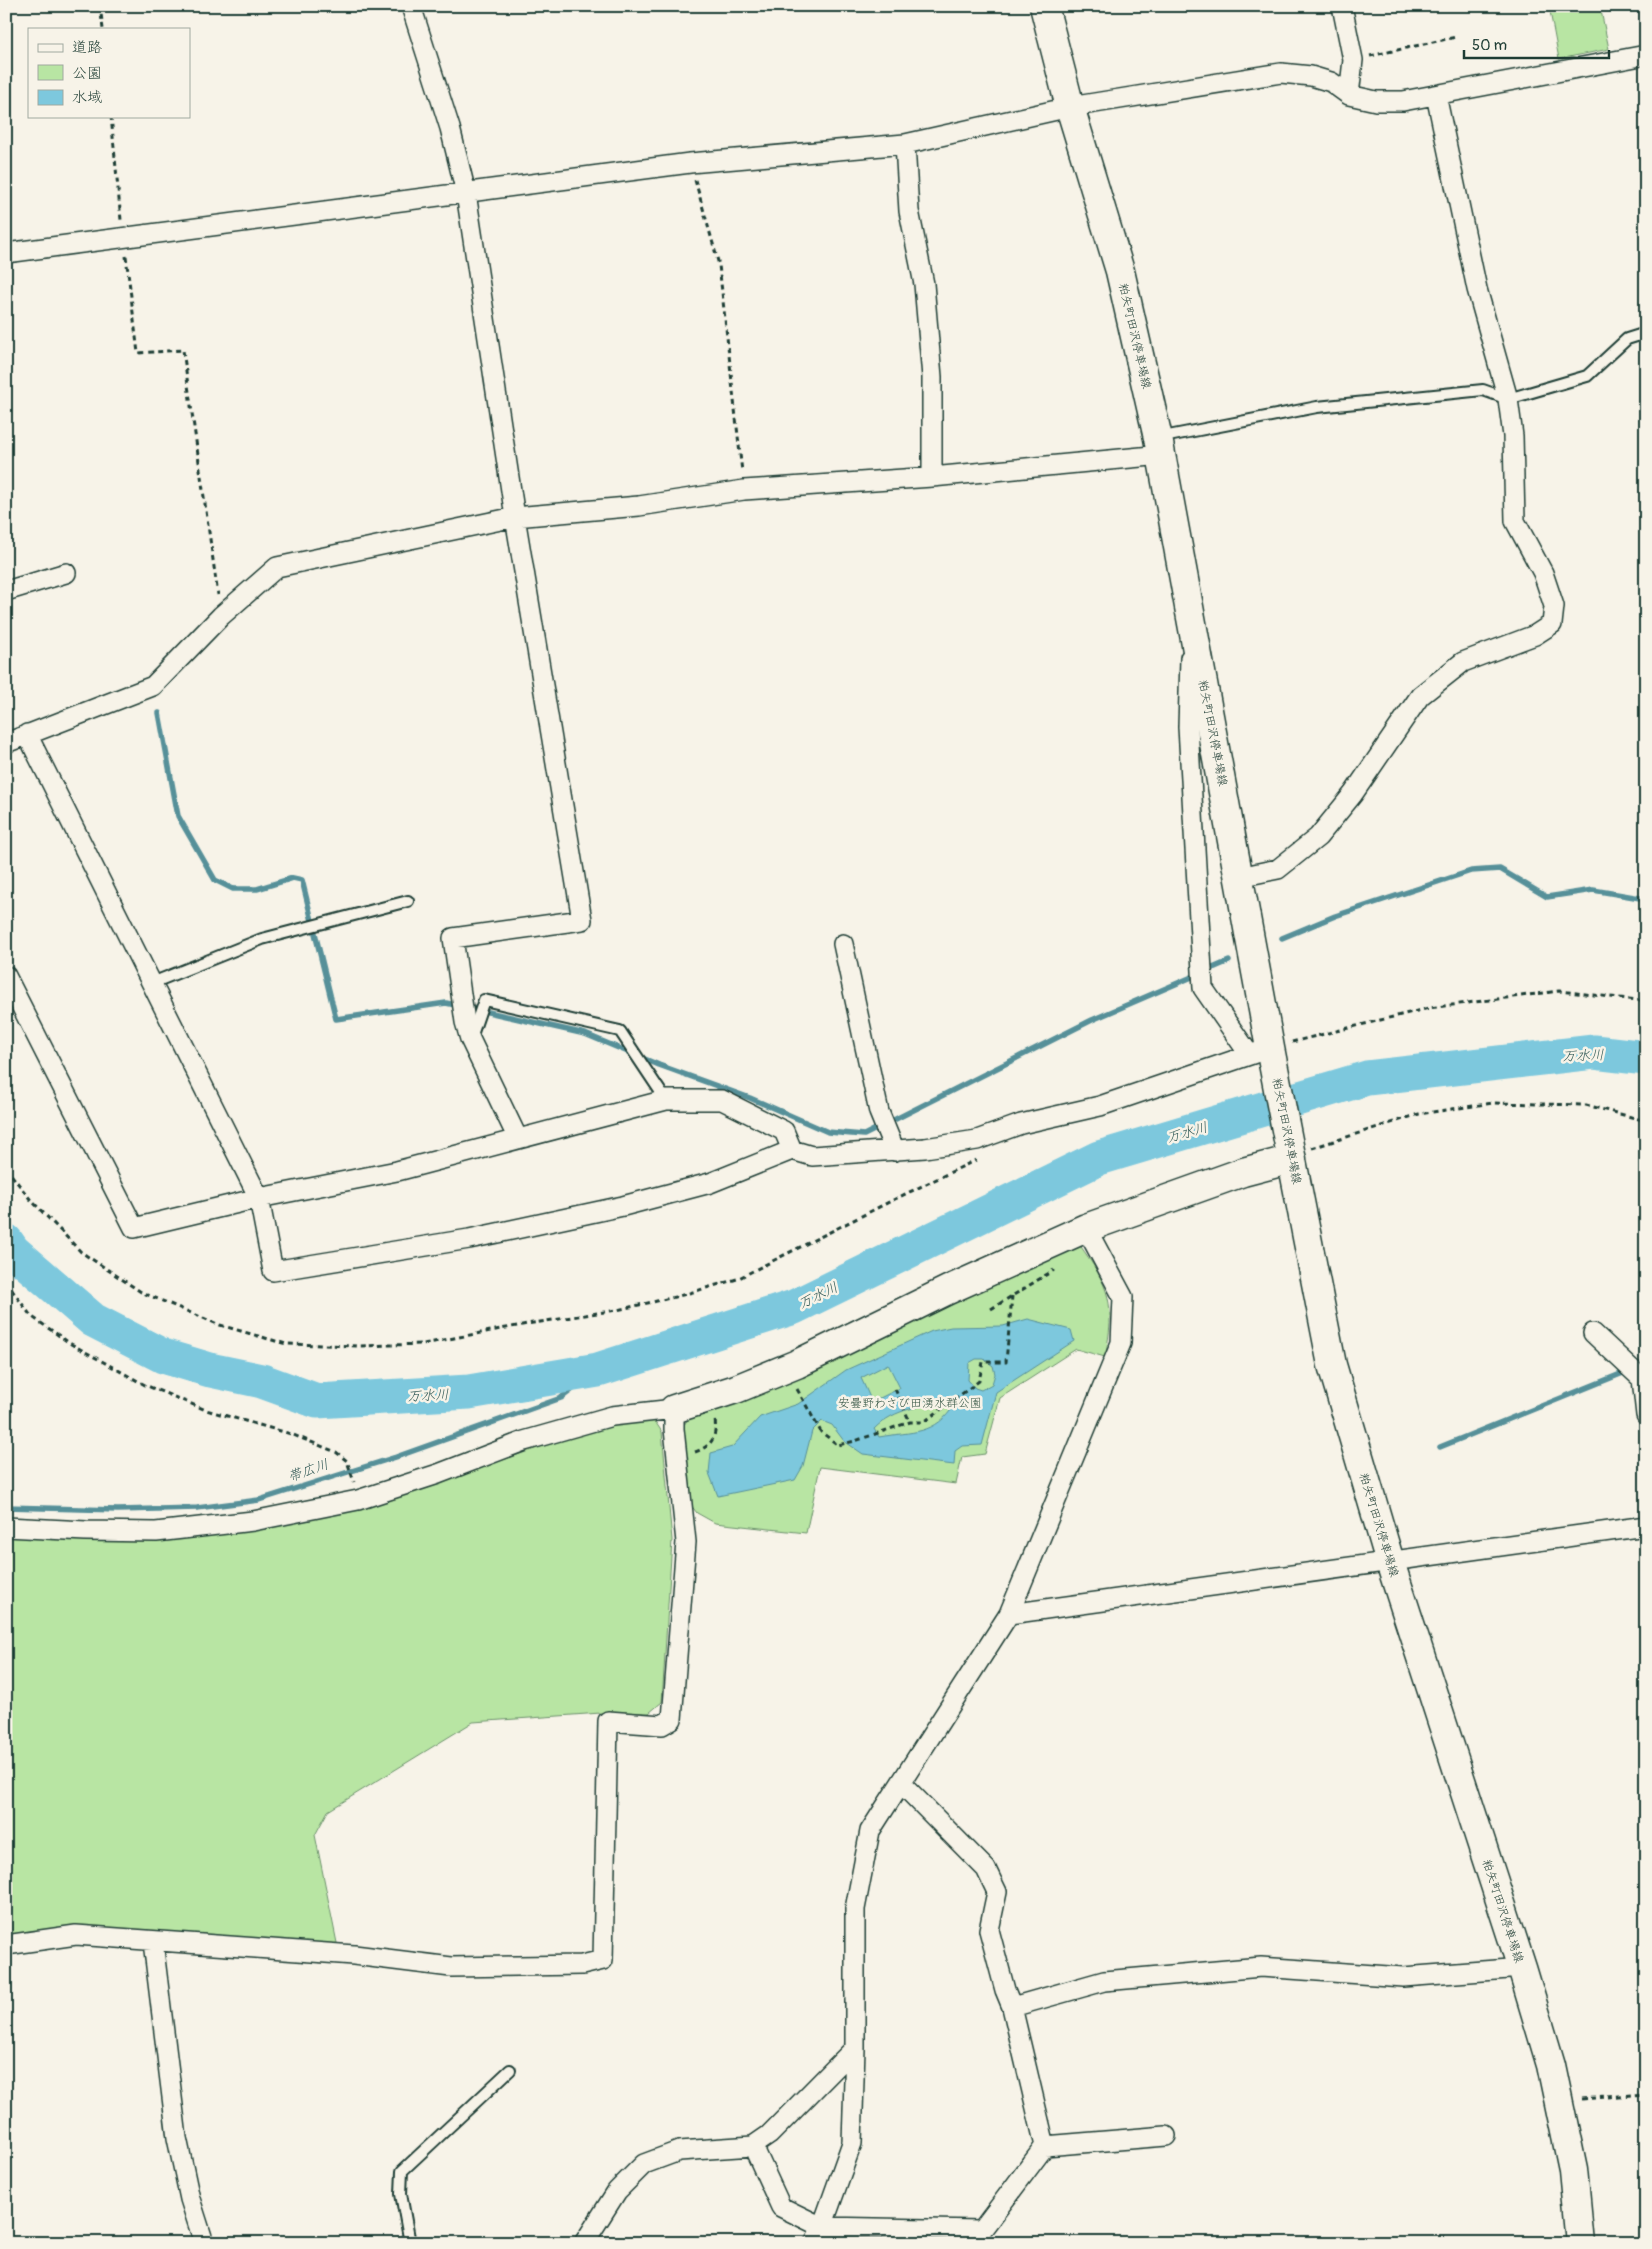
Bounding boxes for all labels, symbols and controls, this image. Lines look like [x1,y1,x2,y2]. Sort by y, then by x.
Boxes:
legend [28,28,190,118]
scale bar [1464,28,1610,60]
text: 50 m [1472,36,1507,55]
text: 道路 [72,38,102,57]
text: 公園 [72,64,102,83]
text: 水域 [72,88,102,107]
street label: 粕矢町田沢停車場線 [1115,282,1154,390]
street label: 粕矢町田沢停車場線 [1195,679,1230,788]
water label: 万水川 [1562,1046,1604,1065]
street label: 粕矢町田沢停車場線 [1269,1077,1304,1186]
water label: 万水川 [1165,1119,1210,1146]
water label: 万水川 [796,1279,841,1312]
water label: 万水川 [407,1386,449,1405]
park label: 安曇野わさび田湧水群公園 [838,1396,982,1411]
water label: 帯広川 [286,1456,331,1485]
street label: 粕矢町田沢停車場線 [1356,1471,1401,1579]
street label: 粕矢町田沢停車場線 [1479,1857,1526,1965]

